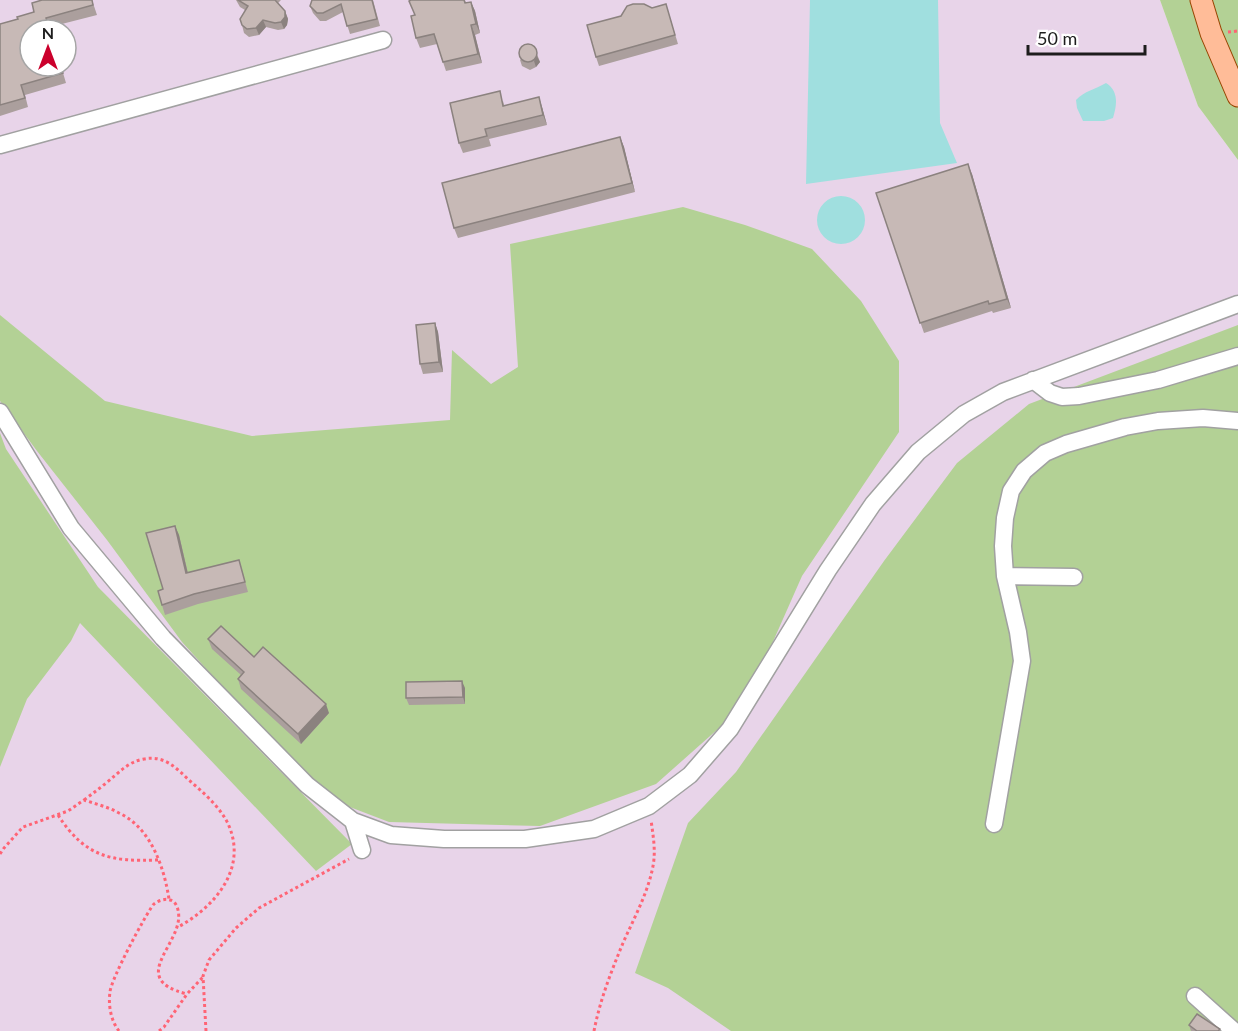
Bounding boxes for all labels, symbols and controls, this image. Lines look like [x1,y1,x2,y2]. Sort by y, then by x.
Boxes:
north arrow [18,18,78,78]
scale bar [1028,18,1145,56]
text: N [42,23,54,42]
text: 50 m [1037,27,1077,49]

